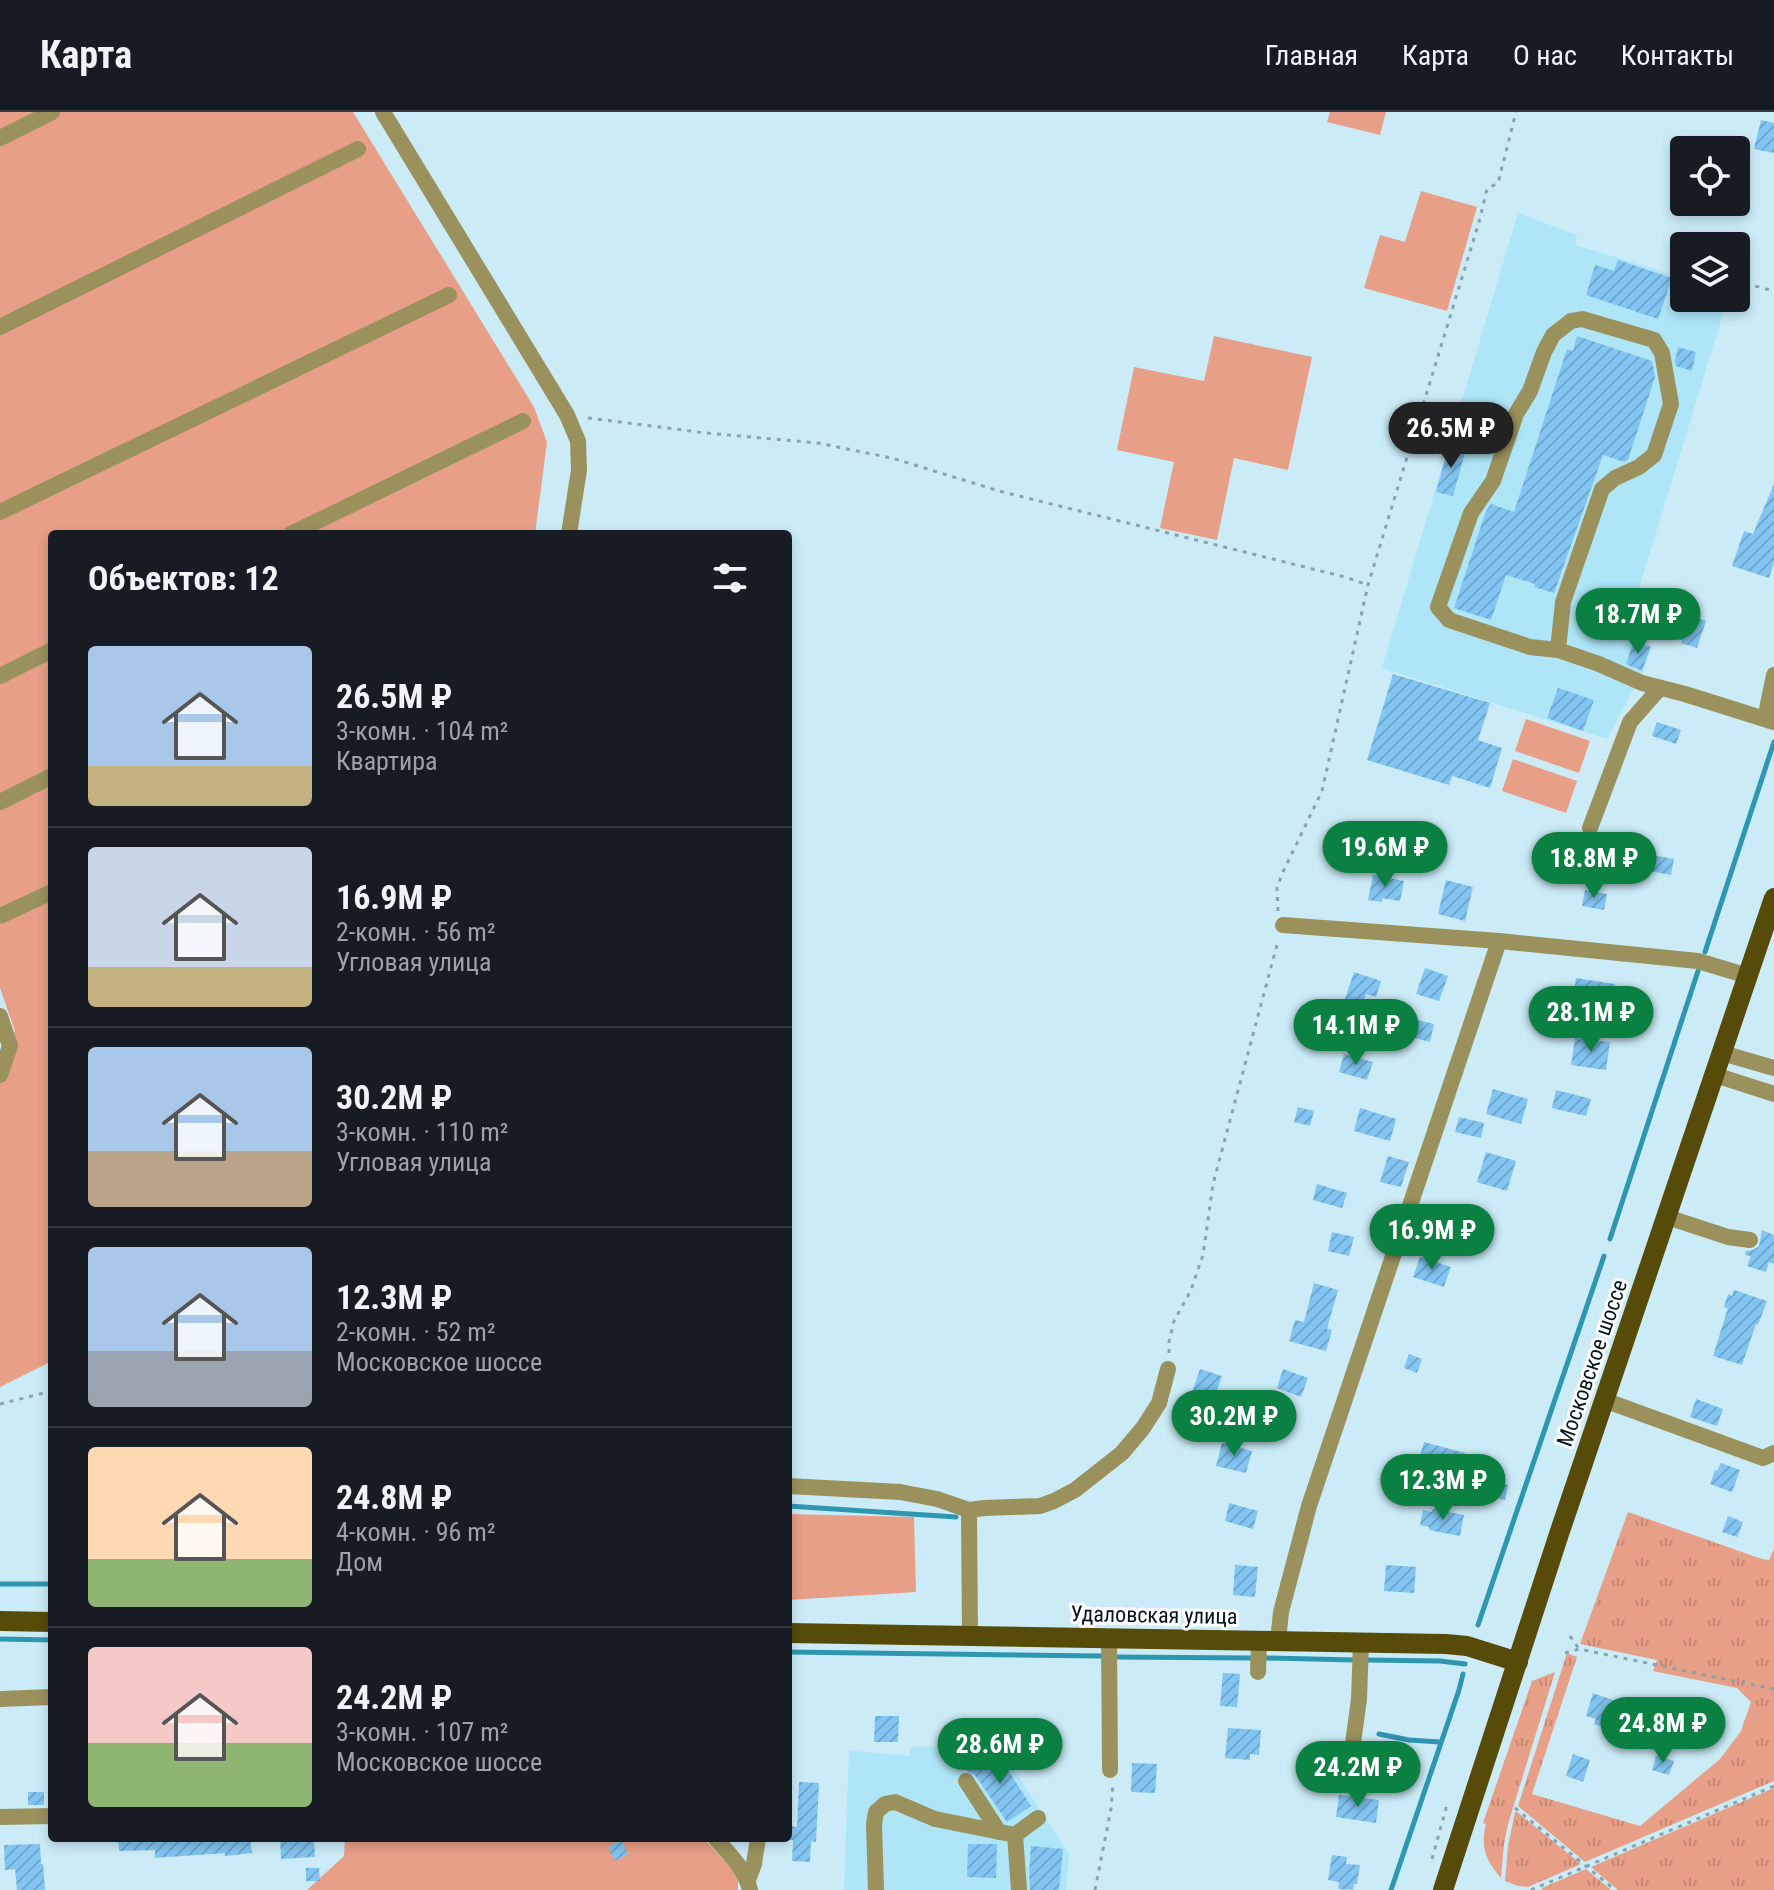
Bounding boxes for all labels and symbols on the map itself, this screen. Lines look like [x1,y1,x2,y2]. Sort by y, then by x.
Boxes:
pin: 26.5M ₽ [1377,402,1525,470]
pin: 18.7M ₽ [1564,588,1712,656]
pin: 19.6M ₽ [1311,821,1459,889]
pin: 18.8M ₽ [1520,832,1668,900]
pin: 28.1M ₽ [1517,986,1665,1054]
pin: 14.1M ₽ [1282,999,1430,1067]
pin: 16.9M ₽ [1358,1204,1506,1272]
street label: Московское шоссе [1552,1276,1632,1450]
pin: 30.2M ₽ [1160,1390,1308,1458]
pin: 12.3M ₽ [1369,1454,1517,1522]
street label: Удаловская улица [1070,1601,1238,1629]
pin: 24.8M ₽ [1589,1697,1737,1765]
pin: 28.6M ₽ [926,1718,1074,1786]
pin: 24.2M ₽ [1284,1741,1432,1809]

